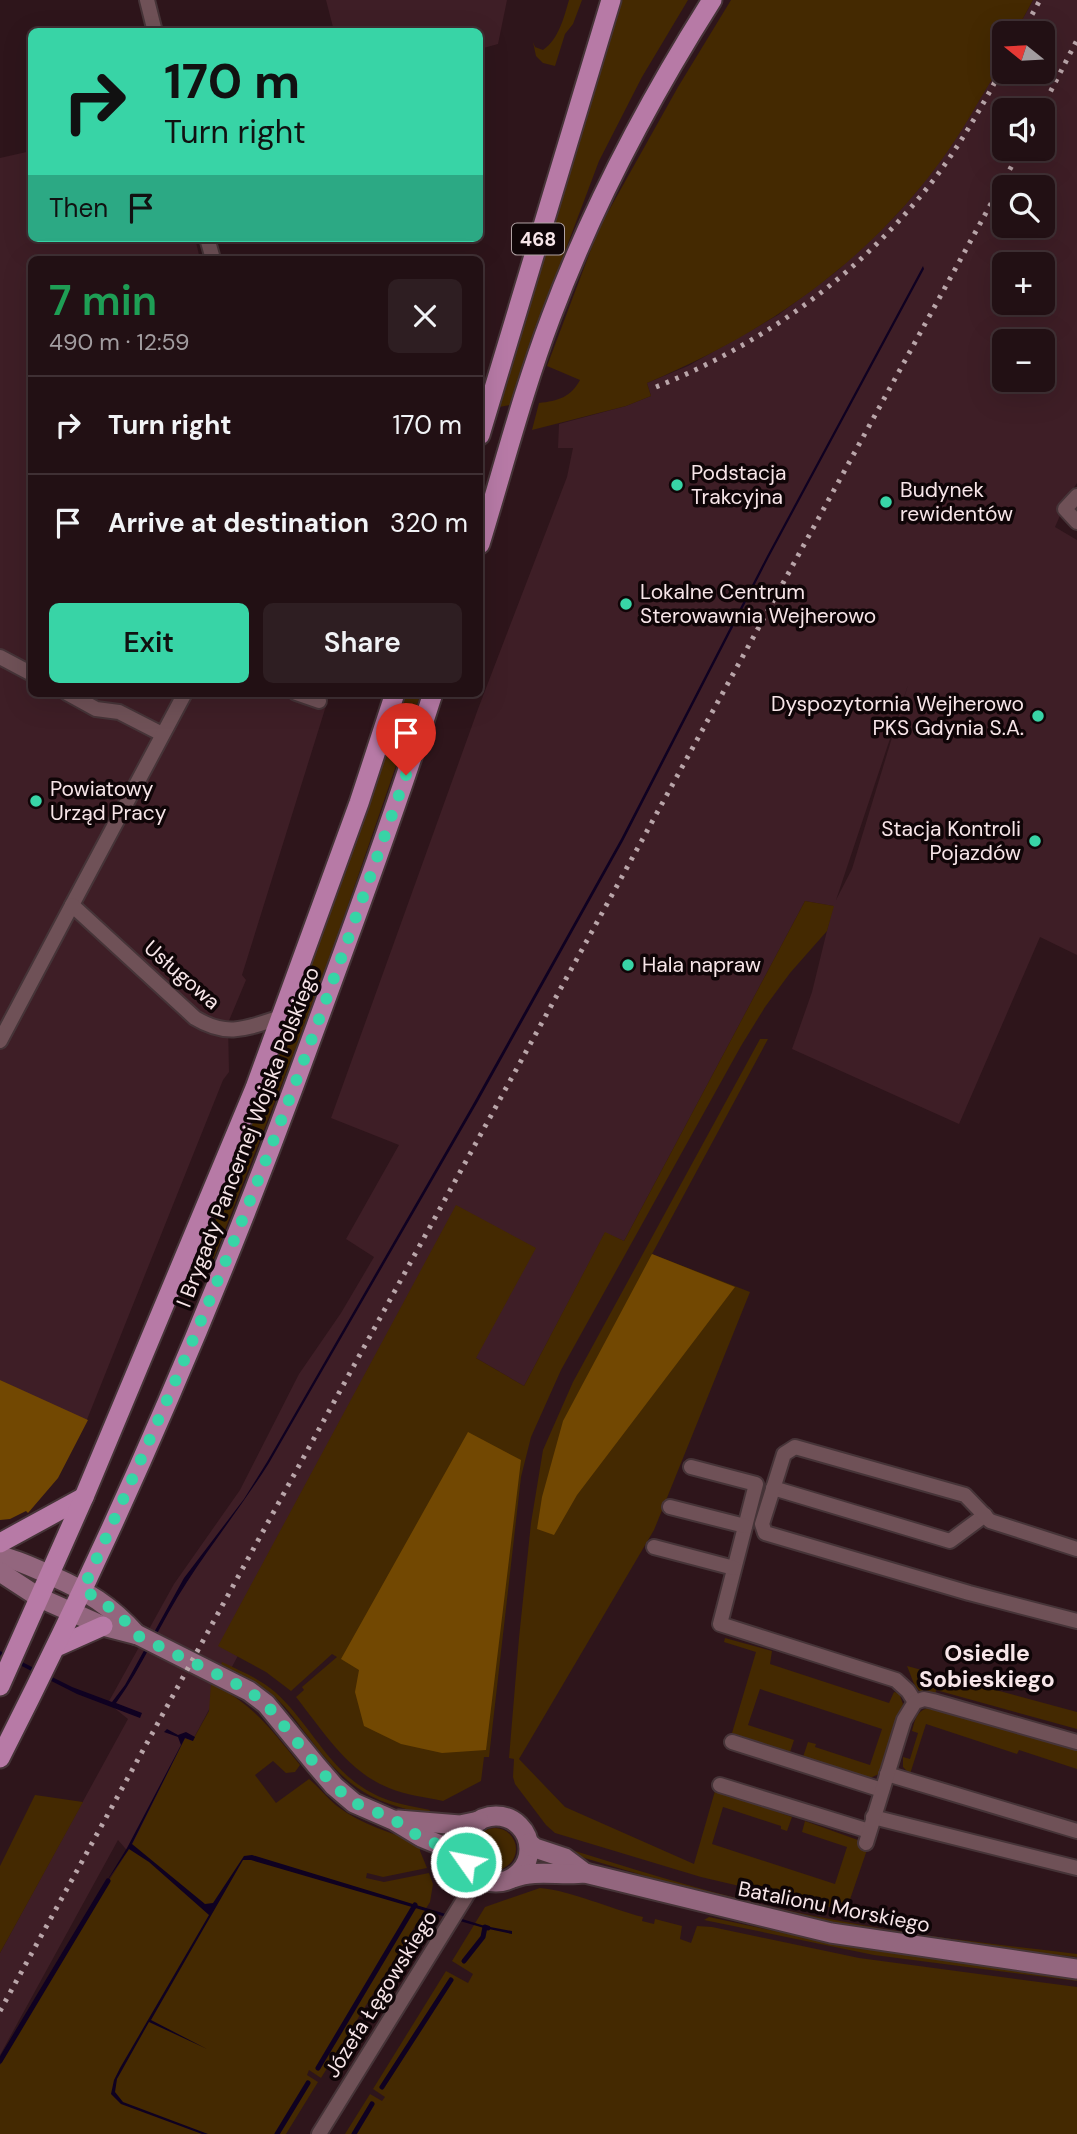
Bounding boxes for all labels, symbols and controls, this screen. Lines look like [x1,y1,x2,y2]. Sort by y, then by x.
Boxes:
north arrow [992,21,1055,84]
map controls [992,21,1055,392]
text: 170 m [164,49,300,113]
icon: right [49,56,140,147]
button: sound [992,98,1055,161]
text: Turn right [164,111,306,153]
button: search [992,175,1055,238]
icon: arrive [122,189,160,227]
text: Then [49,191,108,225]
road number: 468 [512,224,564,255]
button: + [992,252,1055,315]
text: 7 min [49,273,157,328]
button: close [388,279,462,353]
text: 490 m · 12:59 [49,327,189,357]
button: − [992,329,1055,392]
icon: right [49,406,87,444]
text: Turn right [108,408,232,442]
text: 170 m [393,408,462,442]
place label: Podstacja Trakcyjna [691,459,786,511]
place label: Budynek rewidentów [900,476,1013,528]
marker: Podstacja Trakcyjna [669,477,685,493]
marker: Budynek rewidentów [878,494,894,510]
icon: arrive [49,504,87,542]
text: Arrive at destination [108,506,369,540]
text: 320 m [390,506,468,540]
place label: Lokalne Centrum Sterowawnia Wejherowo [640,578,876,630]
marker: Lokalne Centrum Sterowawnia Wejherowo [618,596,634,612]
button: Exit [49,603,249,683]
button: Share [263,603,462,683]
place label: Dyspozytornia Wejherowo PKS Gdynia S.A. [771,690,1024,742]
pin [376,703,436,775]
marker: Dyspozytornia Wejherowo PKS Gdynia S.A. [1030,708,1046,724]
icon: arrive [387,714,425,752]
place label: Powiatowy Urząd Pracy [50,775,167,827]
marker: Powiatowy Urząd Pracy [28,793,44,809]
place label: Stacja Kontroli Pojazdów [881,815,1021,867]
marker: Stacja Kontroli Pojazdów [1027,833,1043,849]
street label: Usługowa [138,934,226,1016]
place label: Hala napraw [642,951,761,979]
marker: Hala napraw [620,957,636,973]
street label: I Brygady Pancernej Wojska Polskiego [170,963,326,1311]
district label: Osiedle Sobieskiego [919,1638,1055,1694]
position arrow [429,1825,503,1899]
street label: Batalionu Morskiego [736,1875,932,1939]
street label: Józefa Łęgowskiego [318,1905,444,2083]

